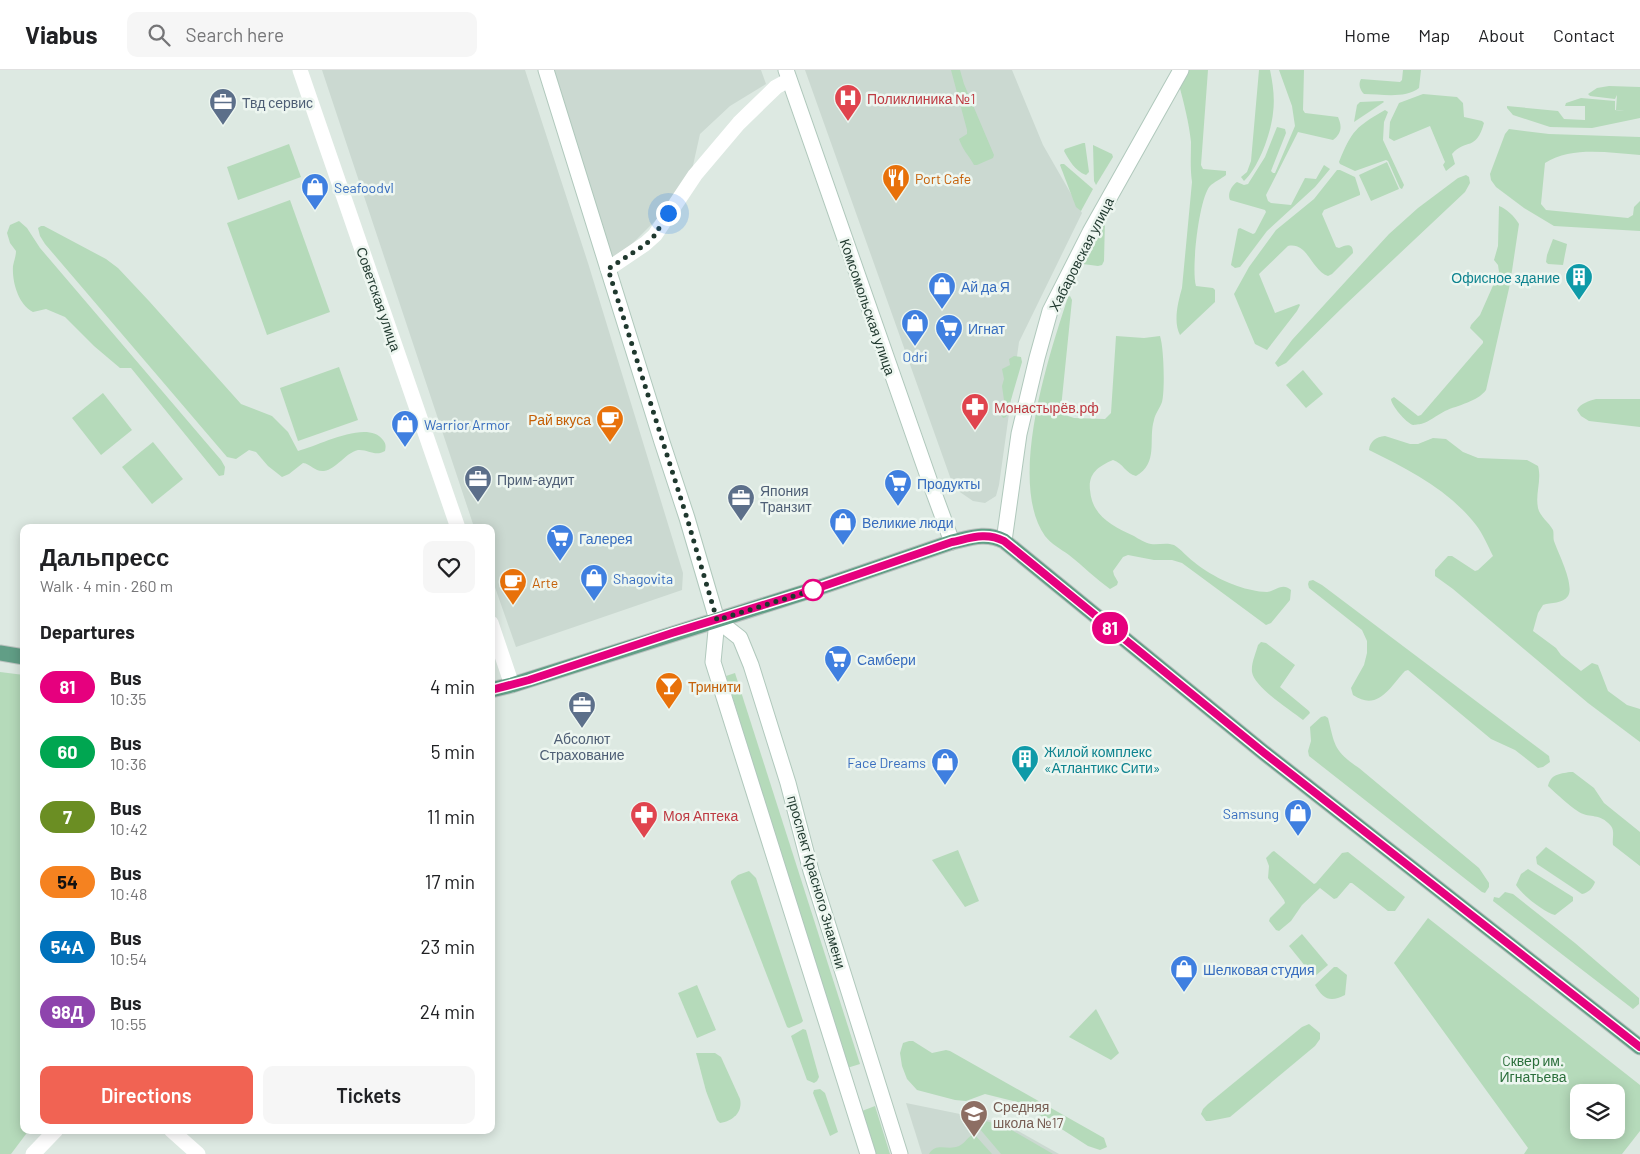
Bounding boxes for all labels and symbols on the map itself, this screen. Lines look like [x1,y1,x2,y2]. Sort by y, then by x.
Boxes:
hospital icon: Поликлиника №1 [833,83,863,122]
office icon: Твд сервис [208,87,238,126]
place label: Поликлиника №1 [867,90,975,107]
place label: Твд сервис [242,94,313,111]
restaurant icon: Port Cafe [881,163,911,202]
place label: Port Cafe [915,170,971,187]
shop icon: Seafoodvl [300,172,330,211]
place label: Seafoodvl [334,179,394,196]
street label: Хабаровская улица [1045,194,1117,314]
your location [656,201,681,226]
street label: Комсомольская улица [837,237,899,378]
street label: Советская улица [353,245,405,353]
building icon: Офисное здание [1564,262,1594,301]
place label: Офисное здание [1451,269,1560,286]
shop icon: Ай да Я [927,271,957,310]
place label: Ай да Я [961,278,1010,295]
shop icon: Odri [900,308,930,347]
supermarket icon: Игнат [934,313,964,352]
place label: Игнат [968,320,1005,337]
place label: Odri [902,348,928,365]
pharmacy icon: Монастырёв.рф [960,392,990,431]
place label: Монастырёв.рф [994,399,1099,416]
cafe icon: Рай вкуса [595,404,625,443]
shop icon: Warrior Armor [390,409,420,448]
place label: Рай вкуса [528,411,591,428]
place label: Warrior Armor [424,416,510,433]
office icon: Прим-аудит [463,464,493,503]
supermarket icon: Продукты [883,468,913,507]
place label: Прим-аудит [497,471,575,488]
place label: Продукты [917,475,980,492]
place label: Япония Транзит [760,482,812,515]
office icon: Япония Транзит [726,483,756,522]
shop icon: Великие люди [828,507,858,546]
place label: Великие люди [862,514,954,531]
supermarket icon: Галерея [545,523,575,562]
place label: Галерея [579,530,633,547]
shop icon: Shagovita [579,563,609,602]
cafe icon: Arte [498,567,528,606]
place label: Shagovita [613,570,673,587]
place label: Arte [532,574,558,591]
unlabelled marker [802,579,824,601]
line badge: 81 [1088,612,1132,644]
supermarket icon: Самбери [823,644,853,683]
place label: Самбери [857,651,916,668]
bar icon: Тринити [654,671,684,710]
place label: Тринити [688,678,741,695]
office icon: Абсолют Страхование [567,690,597,729]
place label: Абсолют Страхование [539,730,625,763]
place label: Жилой комплекс «Атлантикс Сити» [1044,743,1160,776]
building icon: Жилой комплекс «Атлантикс Сити» [1010,744,1040,783]
shop icon: Face Dreams [930,747,960,786]
place label: Face Dreams [847,754,926,771]
street label: проспект Красного Знамени [784,793,850,971]
shop icon: Samsung [1283,798,1313,837]
pharmacy icon: Моя Аптека [629,800,659,839]
place label: Samsung [1223,805,1279,822]
place label: Моя Аптека [663,807,738,824]
shop icon: Шелковая студия [1169,954,1199,993]
place label: Шелковая студия [1203,961,1315,978]
park label: Cквер им. Игнатьева [1500,1052,1567,1085]
place label: Средняя школа №17 [993,1098,1064,1131]
school or university icon: Средняя школа №17 [959,1099,989,1138]

